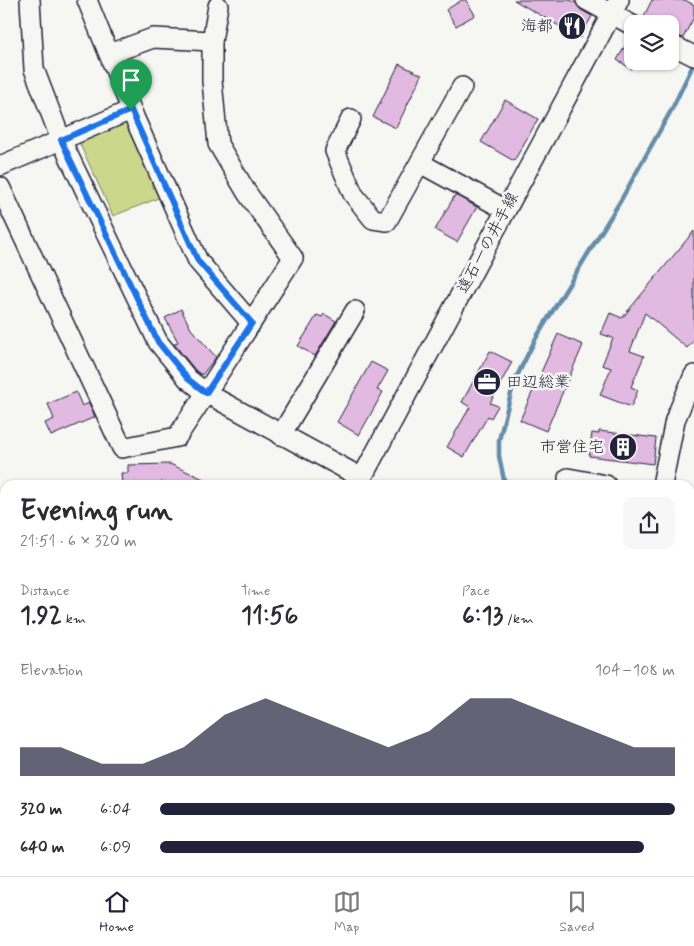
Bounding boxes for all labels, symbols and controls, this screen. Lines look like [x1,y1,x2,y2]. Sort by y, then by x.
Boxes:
restaurant icon: 海都 [557,11,587,41]
map controls [624,15,679,70]
button: layers [624,15,679,70]
place label: 海都 [521,16,553,37]
pin [110,59,152,110]
icon: arrive [117,66,145,94]
street label: 遠石一の井手線 [452,189,524,297]
office icon: 田辺総業 [472,367,502,397]
place label: 田辺総業 [506,372,570,393]
building icon: 市営住宅 [608,432,638,462]
place label: 市営住宅 [540,437,604,458]
text: Evening run [20,493,173,530]
button: share [623,497,675,549]
text: 21:51 · 6 × 320 m [20,531,137,552]
text: Distance [20,582,69,600]
text: Time [241,582,270,600]
text: Pace [462,582,490,600]
text: 1.92 [20,600,62,633]
text: 11:56 [241,600,298,633]
text: 6:13 [462,600,503,633]
text: km [62,610,86,628]
text: /km [503,610,534,628]
text: Elevation [20,660,83,681]
text: 104–108 m [595,660,675,681]
text: 320 m [20,799,62,820]
text: 6:04 [100,799,131,820]
text: 640 m [20,837,65,858]
text: 6:09 [100,837,131,858]
tab: Home [99,888,134,936]
tab: Map [333,888,361,936]
tab: Saved [559,888,595,936]

